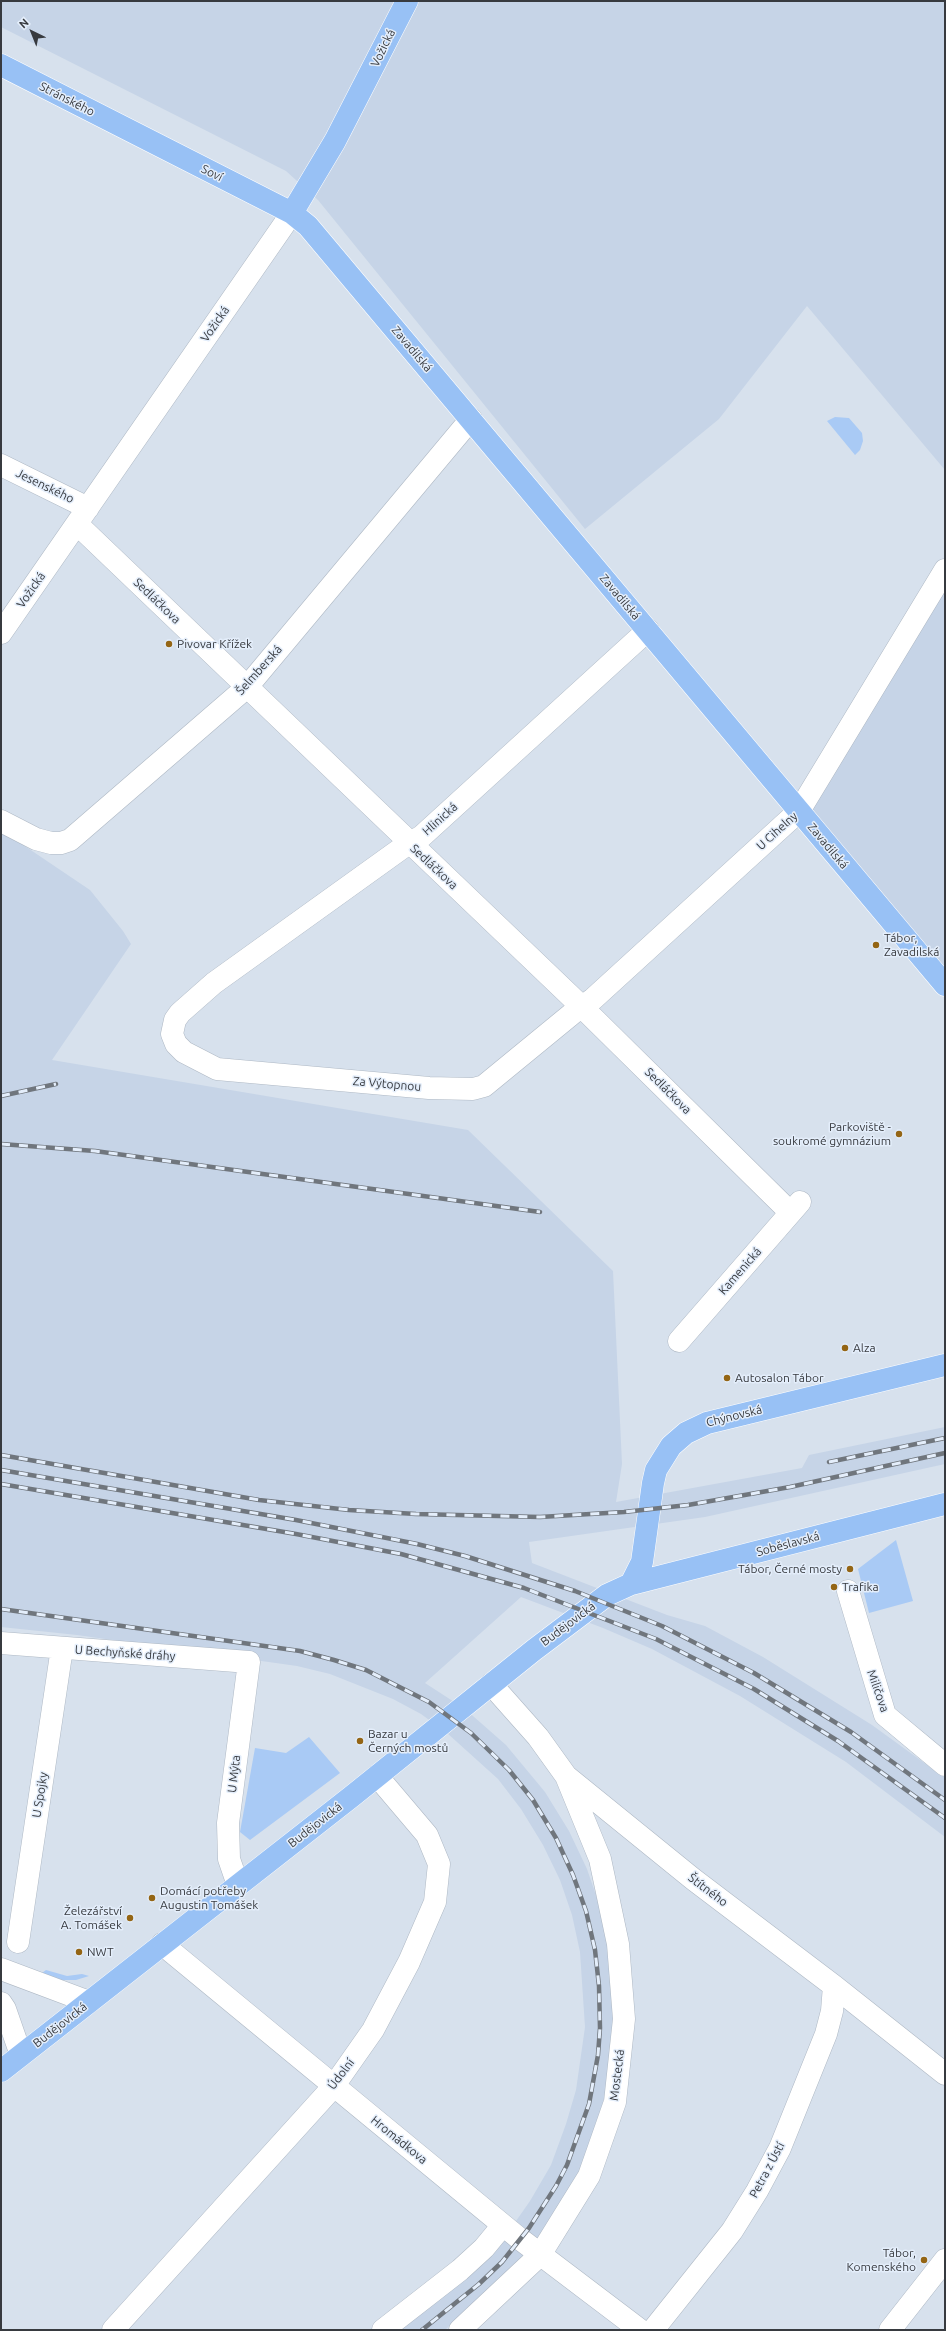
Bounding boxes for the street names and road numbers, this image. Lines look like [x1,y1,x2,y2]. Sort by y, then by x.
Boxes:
street label: Vožická [368,27,398,69]
street label: Stránského [37,79,97,119]
street label: Soví [199,162,225,184]
street label: Vožická [198,303,232,345]
street label: Zavadilská [389,323,435,375]
street label: Jesenského [14,466,76,506]
street label: Vožická [14,569,48,611]
street label: Zavadilská [597,571,643,623]
street label: Sedláčkova [131,575,183,627]
street label: Šelmberská [233,642,285,698]
street label: Hlinická [420,800,460,838]
street label: U Cihelny [753,809,801,853]
street label: Zavadilská [805,820,851,872]
street label: Sedláčkova [407,841,461,893]
street label: Sedláčkova [642,1065,694,1117]
street label: Za Výtopnou [352,1074,422,1094]
street label: Kamenická [716,1244,764,1298]
street label: Chýnovská [705,1402,763,1430]
street label: Soběslavská [755,1529,821,1559]
street label: Budějovická [538,1599,598,1649]
street label: U Bechyňské dráhy [74,1642,176,1664]
street label: Miličova [864,1668,892,1714]
street label: U Mýta [225,1754,243,1794]
street label: U Spojky [29,1771,51,1819]
street label: Budějovická [285,1799,345,1851]
street label: Štítného [685,1870,731,1910]
street label: Budějovická [30,1999,90,2051]
street label: Mostecká [607,2048,627,2102]
street label: Údolní [325,2056,357,2092]
street label: Hromádkova [368,2113,430,2167]
street label: Petra z Ústí [746,2140,788,2200]

